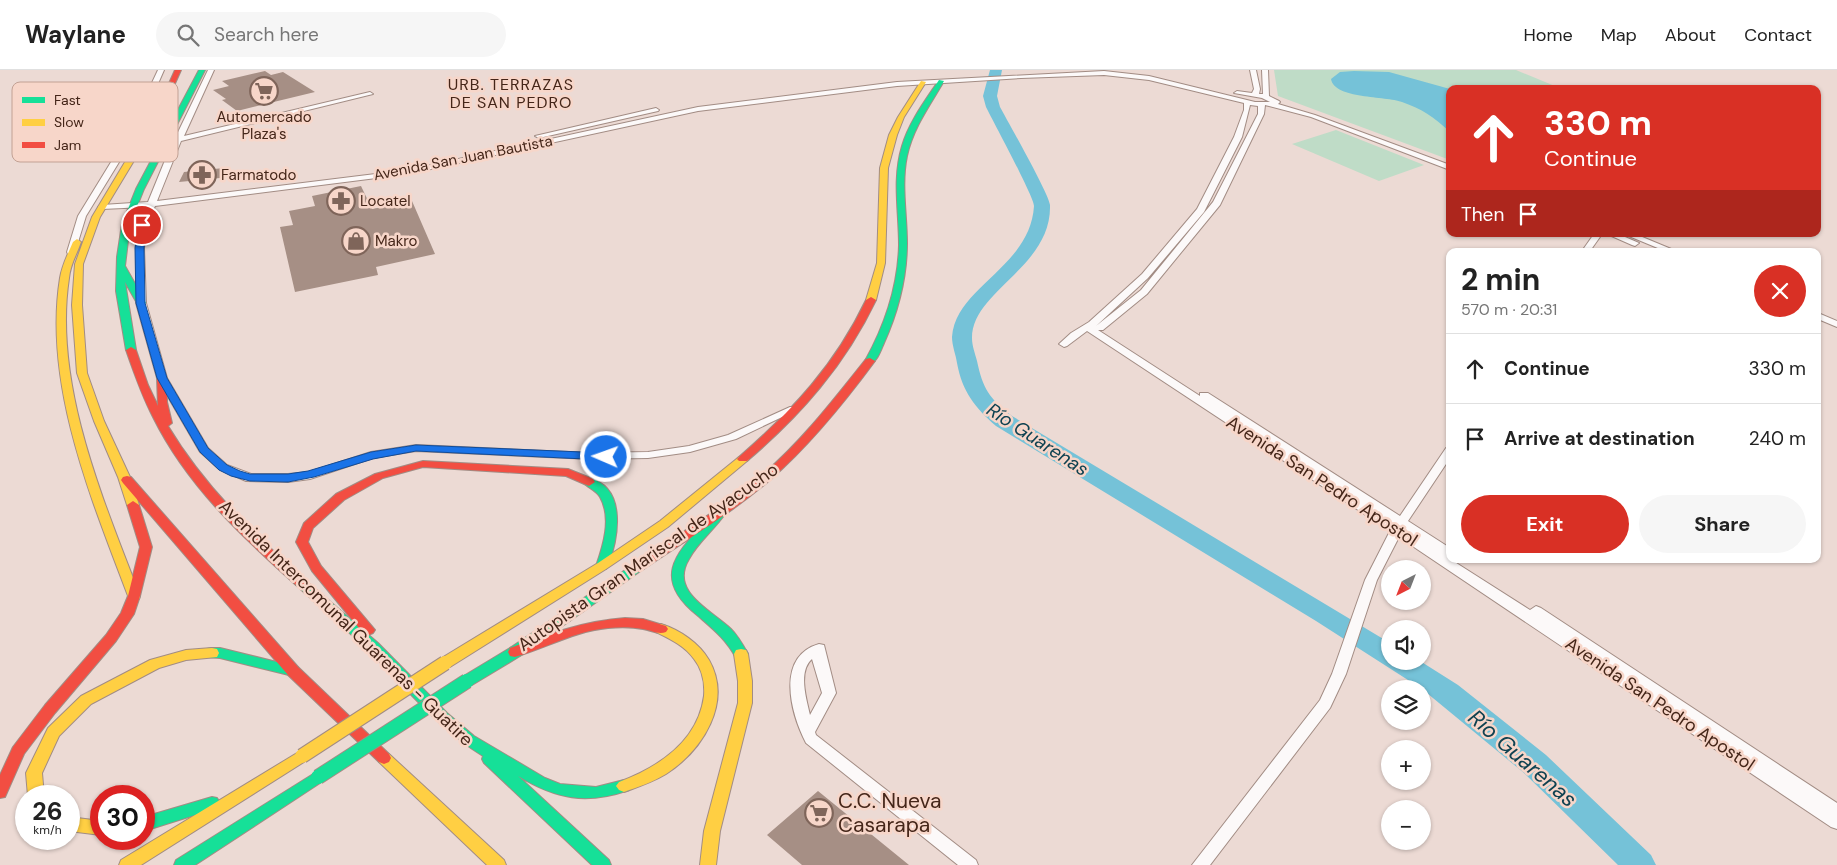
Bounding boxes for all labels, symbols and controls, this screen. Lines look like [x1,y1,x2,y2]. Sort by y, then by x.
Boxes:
search box [156,12,506,57]
text: Waylane [25,19,126,50]
icon: search [174,21,202,49]
text: Search here [214,22,319,47]
text: Home [1523,23,1573,47]
text: Map [1601,23,1637,47]
text: About [1665,23,1716,47]
text: Contact [1744,23,1812,47]
district label: URB. TERRAZAS DE SAN PEDRO [448,74,574,113]
supermarket icon: Automercado Plaza's [249,76,279,106]
legend [12,82,178,162]
text: Fast [54,91,81,109]
text: 330 m [1544,100,1652,146]
icon: ahead [1461,105,1526,170]
place label: Automercado Plaza's [216,107,312,144]
text: Slow [54,113,84,131]
street label: Avenida San Juan Bautista [372,131,554,185]
text: Jam [54,136,81,154]
text: Continue [1544,144,1637,173]
pharmacy icon: Farmatodo [187,160,217,190]
place label: Farmatodo [221,165,297,185]
pharmacy icon: Locatel [326,186,356,216]
place label: Locatel [360,191,411,211]
icon: arrive [1514,200,1542,228]
text: Then [1461,202,1504,227]
pin [121,204,163,246]
icon: arrive [128,211,156,239]
shop icon: Makro [341,226,371,256]
place label: Makro [375,231,418,251]
text: 2 min [1461,260,1540,299]
button: close [1754,265,1806,317]
text: 570 m · 20:31 [1461,299,1557,320]
icon: ahead [1461,355,1489,383]
text: Continue [1504,356,1590,381]
text: 330 m [1749,356,1806,381]
water label: Río Guarenas [982,397,1093,482]
street label: Avenida San Pedro Apostol [1222,410,1422,552]
icon: arrive [1461,425,1489,453]
text: Arrive at destination [1504,426,1695,451]
text: 240 m [1749,426,1806,451]
position arrow [579,430,631,482]
street label: Autopista Gran Mariscal de Ayacucho [513,457,783,657]
street label: Avenida Intercomunal Guarenas - Guatire [214,494,478,752]
button: Exit [1461,495,1629,553]
button: Share [1639,495,1806,553]
north arrow [1381,560,1431,610]
map controls [1381,560,1431,850]
button: sound [1381,620,1431,670]
street label: Avenida San Pedro Apostol [1561,632,1759,776]
button: layers [1381,680,1431,730]
water label: Río Guarenas [1462,703,1583,814]
button: + [1381,740,1431,790]
speed limit sign: 30 [90,785,155,850]
place label: C.C. Nueva Casarapa [838,787,941,839]
text: 26 [32,795,63,828]
supermarket icon: C.C. Nueva Casarapa [804,798,834,828]
button: − [1381,800,1431,850]
text: km/h [33,822,62,838]

